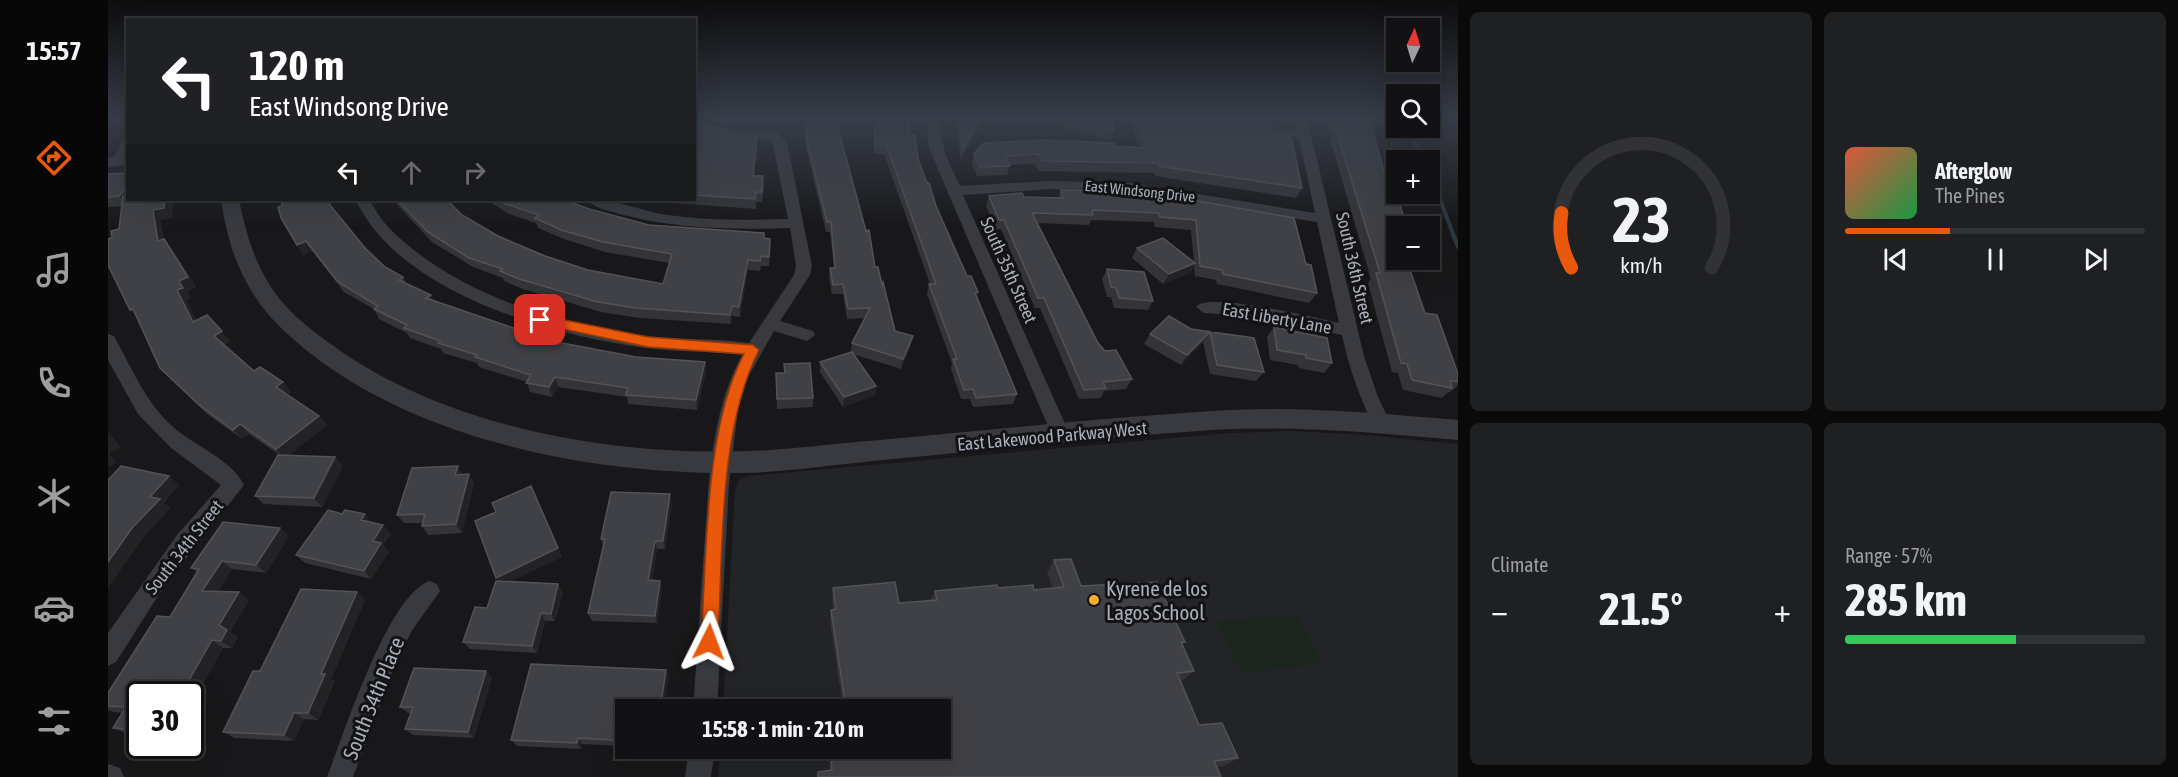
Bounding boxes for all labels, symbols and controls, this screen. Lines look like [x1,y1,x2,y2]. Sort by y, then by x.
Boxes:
north arrow [1386,18,1440,72]
map controls [1386,18,1440,270]
text: 15:57 [26,35,82,66]
text: 120 m [249,41,344,89]
icon: left [150,42,228,120]
button: search [1386,84,1440,138]
text: East Windsong Drive [249,91,449,122]
icon: directions [33,137,75,179]
button: + [1386,150,1440,204]
icon: left [332,156,365,189]
icon: ahead [395,156,428,189]
icon: right [458,156,491,189]
text: Afterglow [1935,158,2012,184]
street label: East Windsong Drive [1084,177,1196,205]
text: The Pines [1935,184,2005,207]
text: 23 [1612,185,1670,256]
street label: South 36th Street [1332,210,1378,326]
street label: South 35th Street [976,214,1042,326]
button: − [1386,216,1440,270]
icon: previous [1879,243,1912,276]
icon: pause [1979,243,2012,276]
icon: next [2079,243,2112,276]
icon: music [33,249,75,291]
text: km/h [1620,254,1662,279]
pin [514,294,565,345]
street label: East Liberty Lane [1221,298,1333,338]
icon: arrive [523,303,556,336]
icon: phone [33,362,75,404]
street label: East Lakewood Parkway West [956,417,1148,455]
icon: climate [33,475,75,517]
street label: South 34th Street [141,496,227,598]
text: Range · 57% [1845,544,1932,567]
text: Climate [1491,553,1548,576]
text: 285 km [1845,574,1967,626]
place label: Kyrene de los Lagos School [1106,576,1208,624]
text: 21.5° [1599,583,1683,635]
icon: car [33,587,75,629]
text: − [1491,591,1508,629]
text: + [1774,591,1791,629]
marker: Kyrene de los Lagos School [1087,593,1101,607]
position arrow [677,610,741,674]
street label: South 34th Place [338,633,408,763]
speed limit sign: 30 [126,681,204,759]
icon: filters [33,700,75,742]
text: 15:58 · 1 min · 210 m [702,716,864,742]

